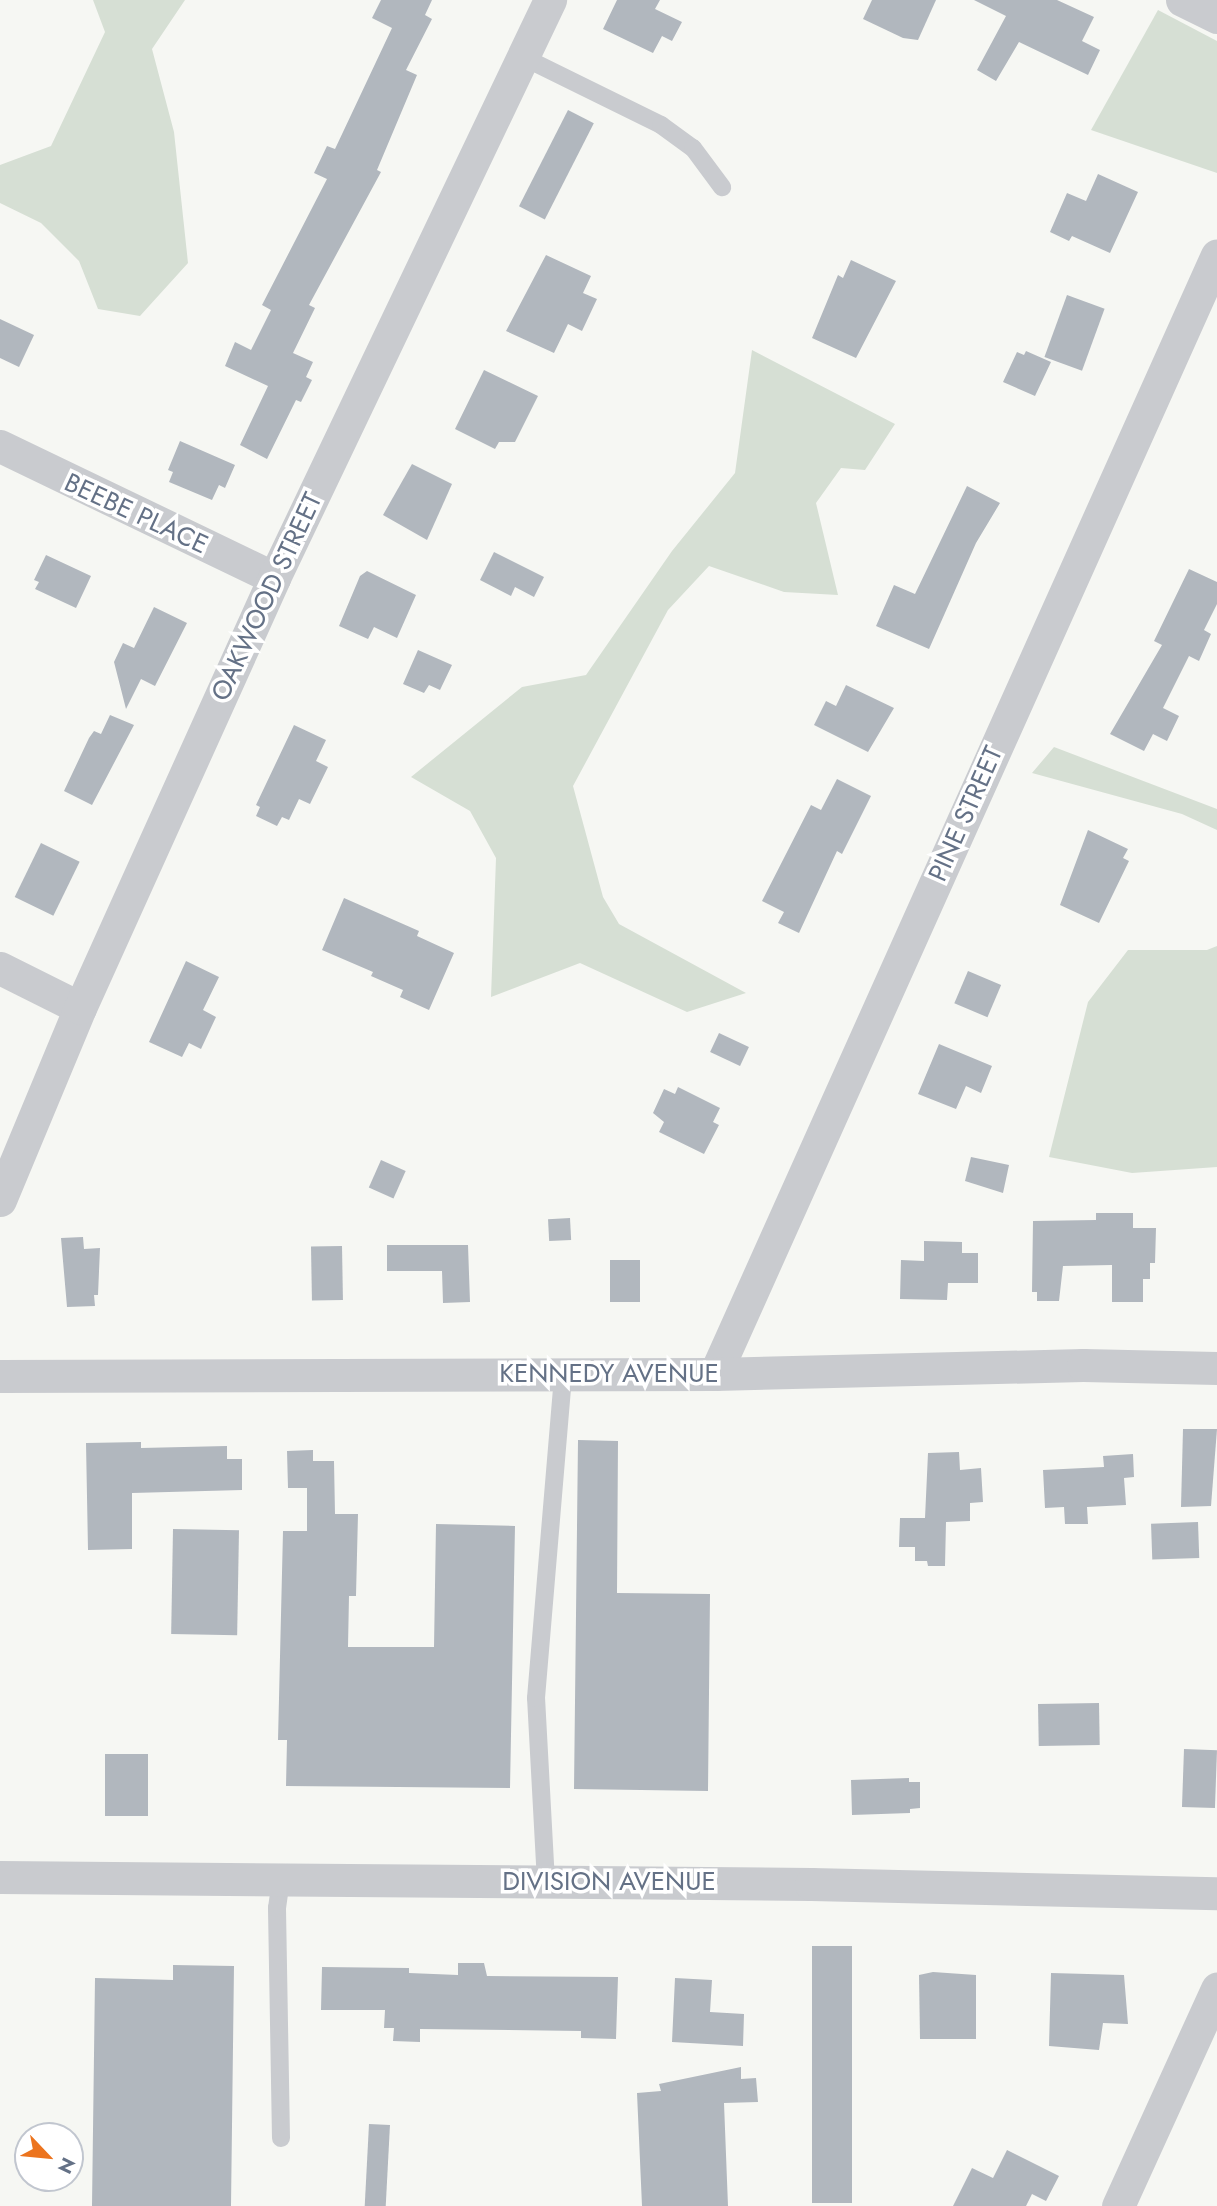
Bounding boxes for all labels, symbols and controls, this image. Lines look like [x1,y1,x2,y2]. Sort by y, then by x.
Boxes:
street label: BEEBE PLACE [59,467,213,561]
street label: OAKWOOD STREET [205,488,329,706]
street label: PINE STREET [922,742,1010,886]
street label: KENNEDY AVENUE [499,1358,719,1390]
street label: DIVISION AVENUE [502,1866,716,1898]
north arrow [14,2122,84,2192]
text: N [51,2153,82,2178]

